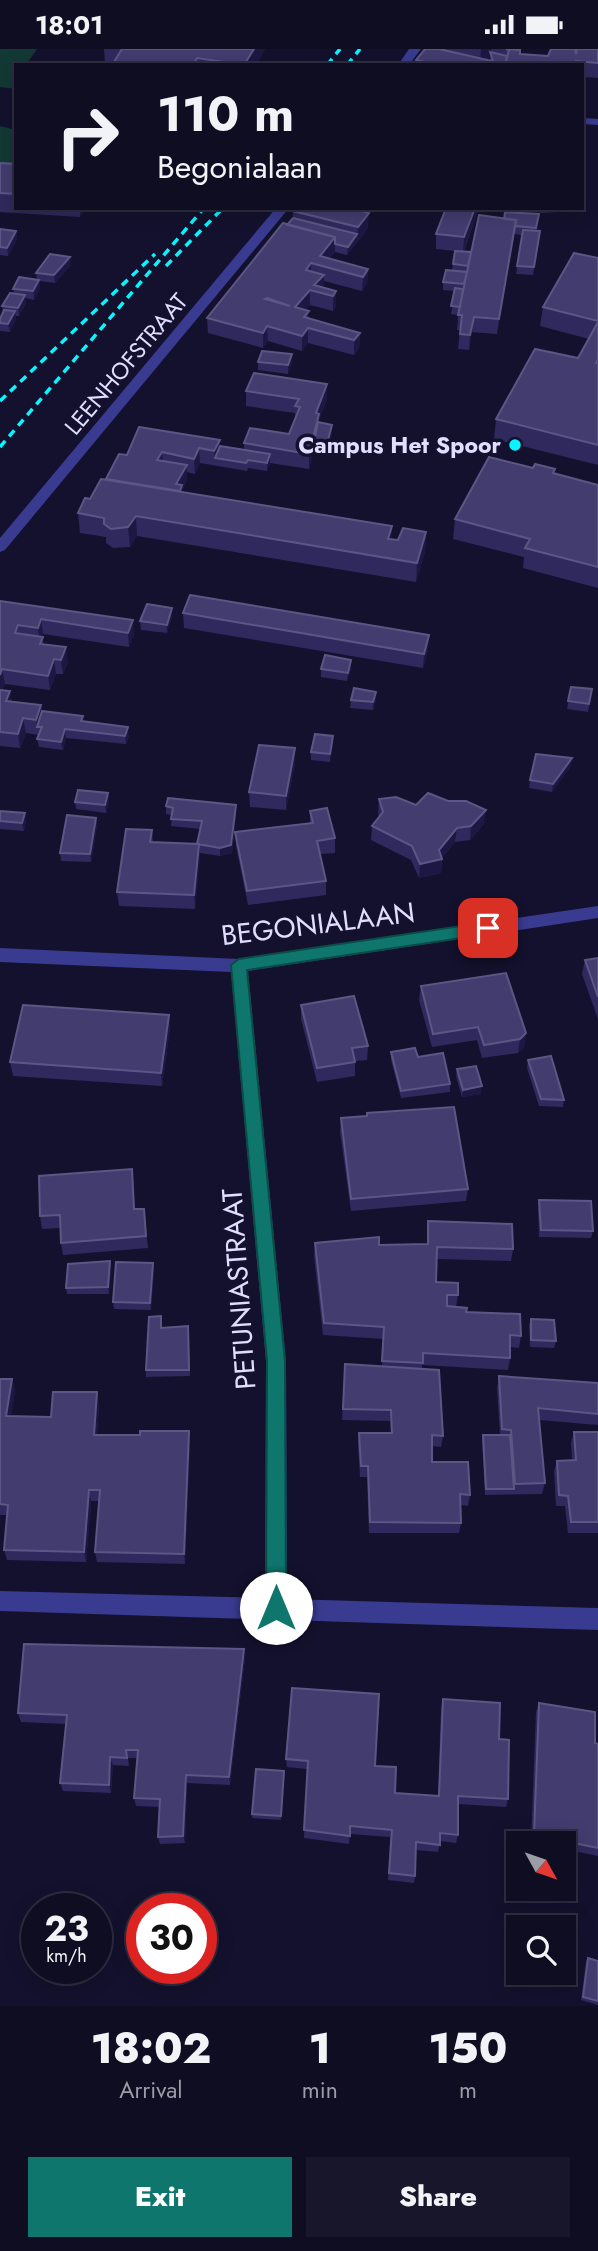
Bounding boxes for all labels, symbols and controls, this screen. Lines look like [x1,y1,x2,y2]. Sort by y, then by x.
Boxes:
text: 18:01 [35,6,103,44]
text: 110 m [157,79,294,149]
icon: right [42,91,133,182]
text: Begonialaan [157,144,323,190]
street label: LEENHOFSTRAAT [56,285,196,442]
place label: Campus Het Spoor [298,428,502,462]
marker: Campus Het Spoor [507,437,523,453]
street label: BEGONIALAAN [219,892,417,956]
pin [458,898,518,958]
icon: arrive [469,909,507,947]
street label: PETUNIASTRAAT [212,1187,266,1391]
position arrow [239,1571,313,1645]
north arrow [506,1831,576,1901]
map controls [506,1831,576,1985]
speed limit sign: 30 [126,1893,217,1984]
text: 23 [44,1904,89,1954]
button: search [506,1915,576,1985]
text: km/h [46,1943,87,1969]
text: 18:02 [91,2018,211,2079]
text: 1 [309,2018,331,2079]
text: 150 [428,2018,507,2079]
text: Arrival [119,2073,183,2107]
text: min [302,2073,338,2107]
text: m [459,2073,477,2107]
button: Exit [28,2157,292,2237]
button: Share [306,2157,570,2237]

